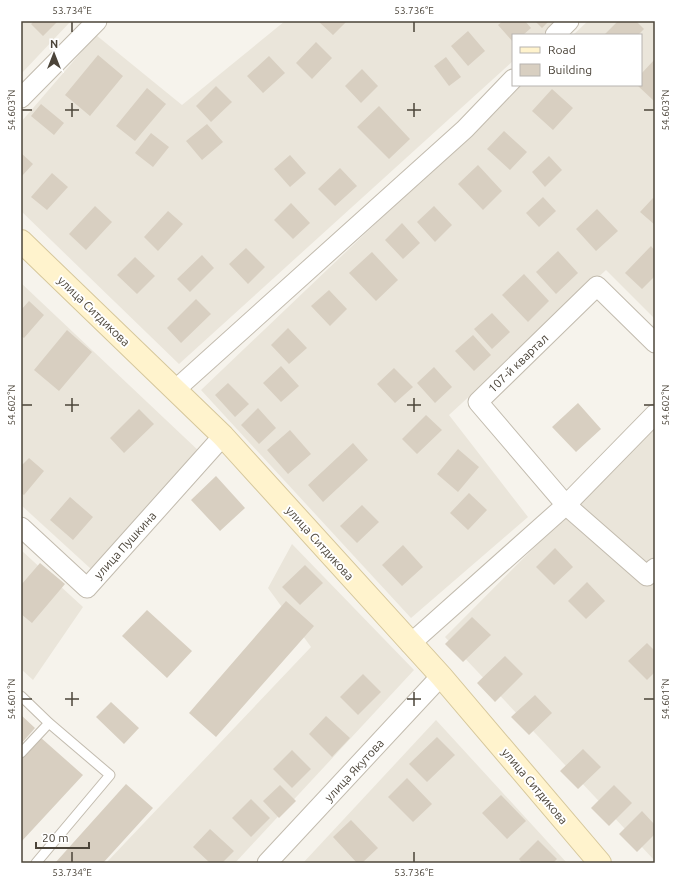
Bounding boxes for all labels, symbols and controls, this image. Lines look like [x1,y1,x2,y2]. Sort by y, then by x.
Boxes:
text: 53.734°E [52,5,92,16]
text: 53.736°E [394,5,434,16]
north arrow [34,34,74,74]
legend [512,34,642,86]
text: N [50,38,58,50]
text: Road [548,43,576,56]
text: Building [548,63,592,76]
text: 54.603°N [6,89,17,131]
text: 54.603°N [660,89,671,131]
street label: улица Ситдикова [55,273,133,349]
street label: 107-й квартал [485,331,551,395]
text: 54.602°N [6,384,17,426]
text: 54.602°N [660,384,671,426]
street label: улица Ситдикова [283,503,357,583]
street label: улица Пушкина [91,509,159,581]
text: 54.601°N [6,678,17,720]
text: 54.601°N [660,678,671,720]
street label: улица Якутова [322,736,386,804]
street label: улица Ситдикова [499,745,571,827]
scale bar [36,824,89,850]
text: 20 m [42,831,69,844]
text: 53.734°E [52,867,92,878]
text: 53.736°E [394,867,434,878]

